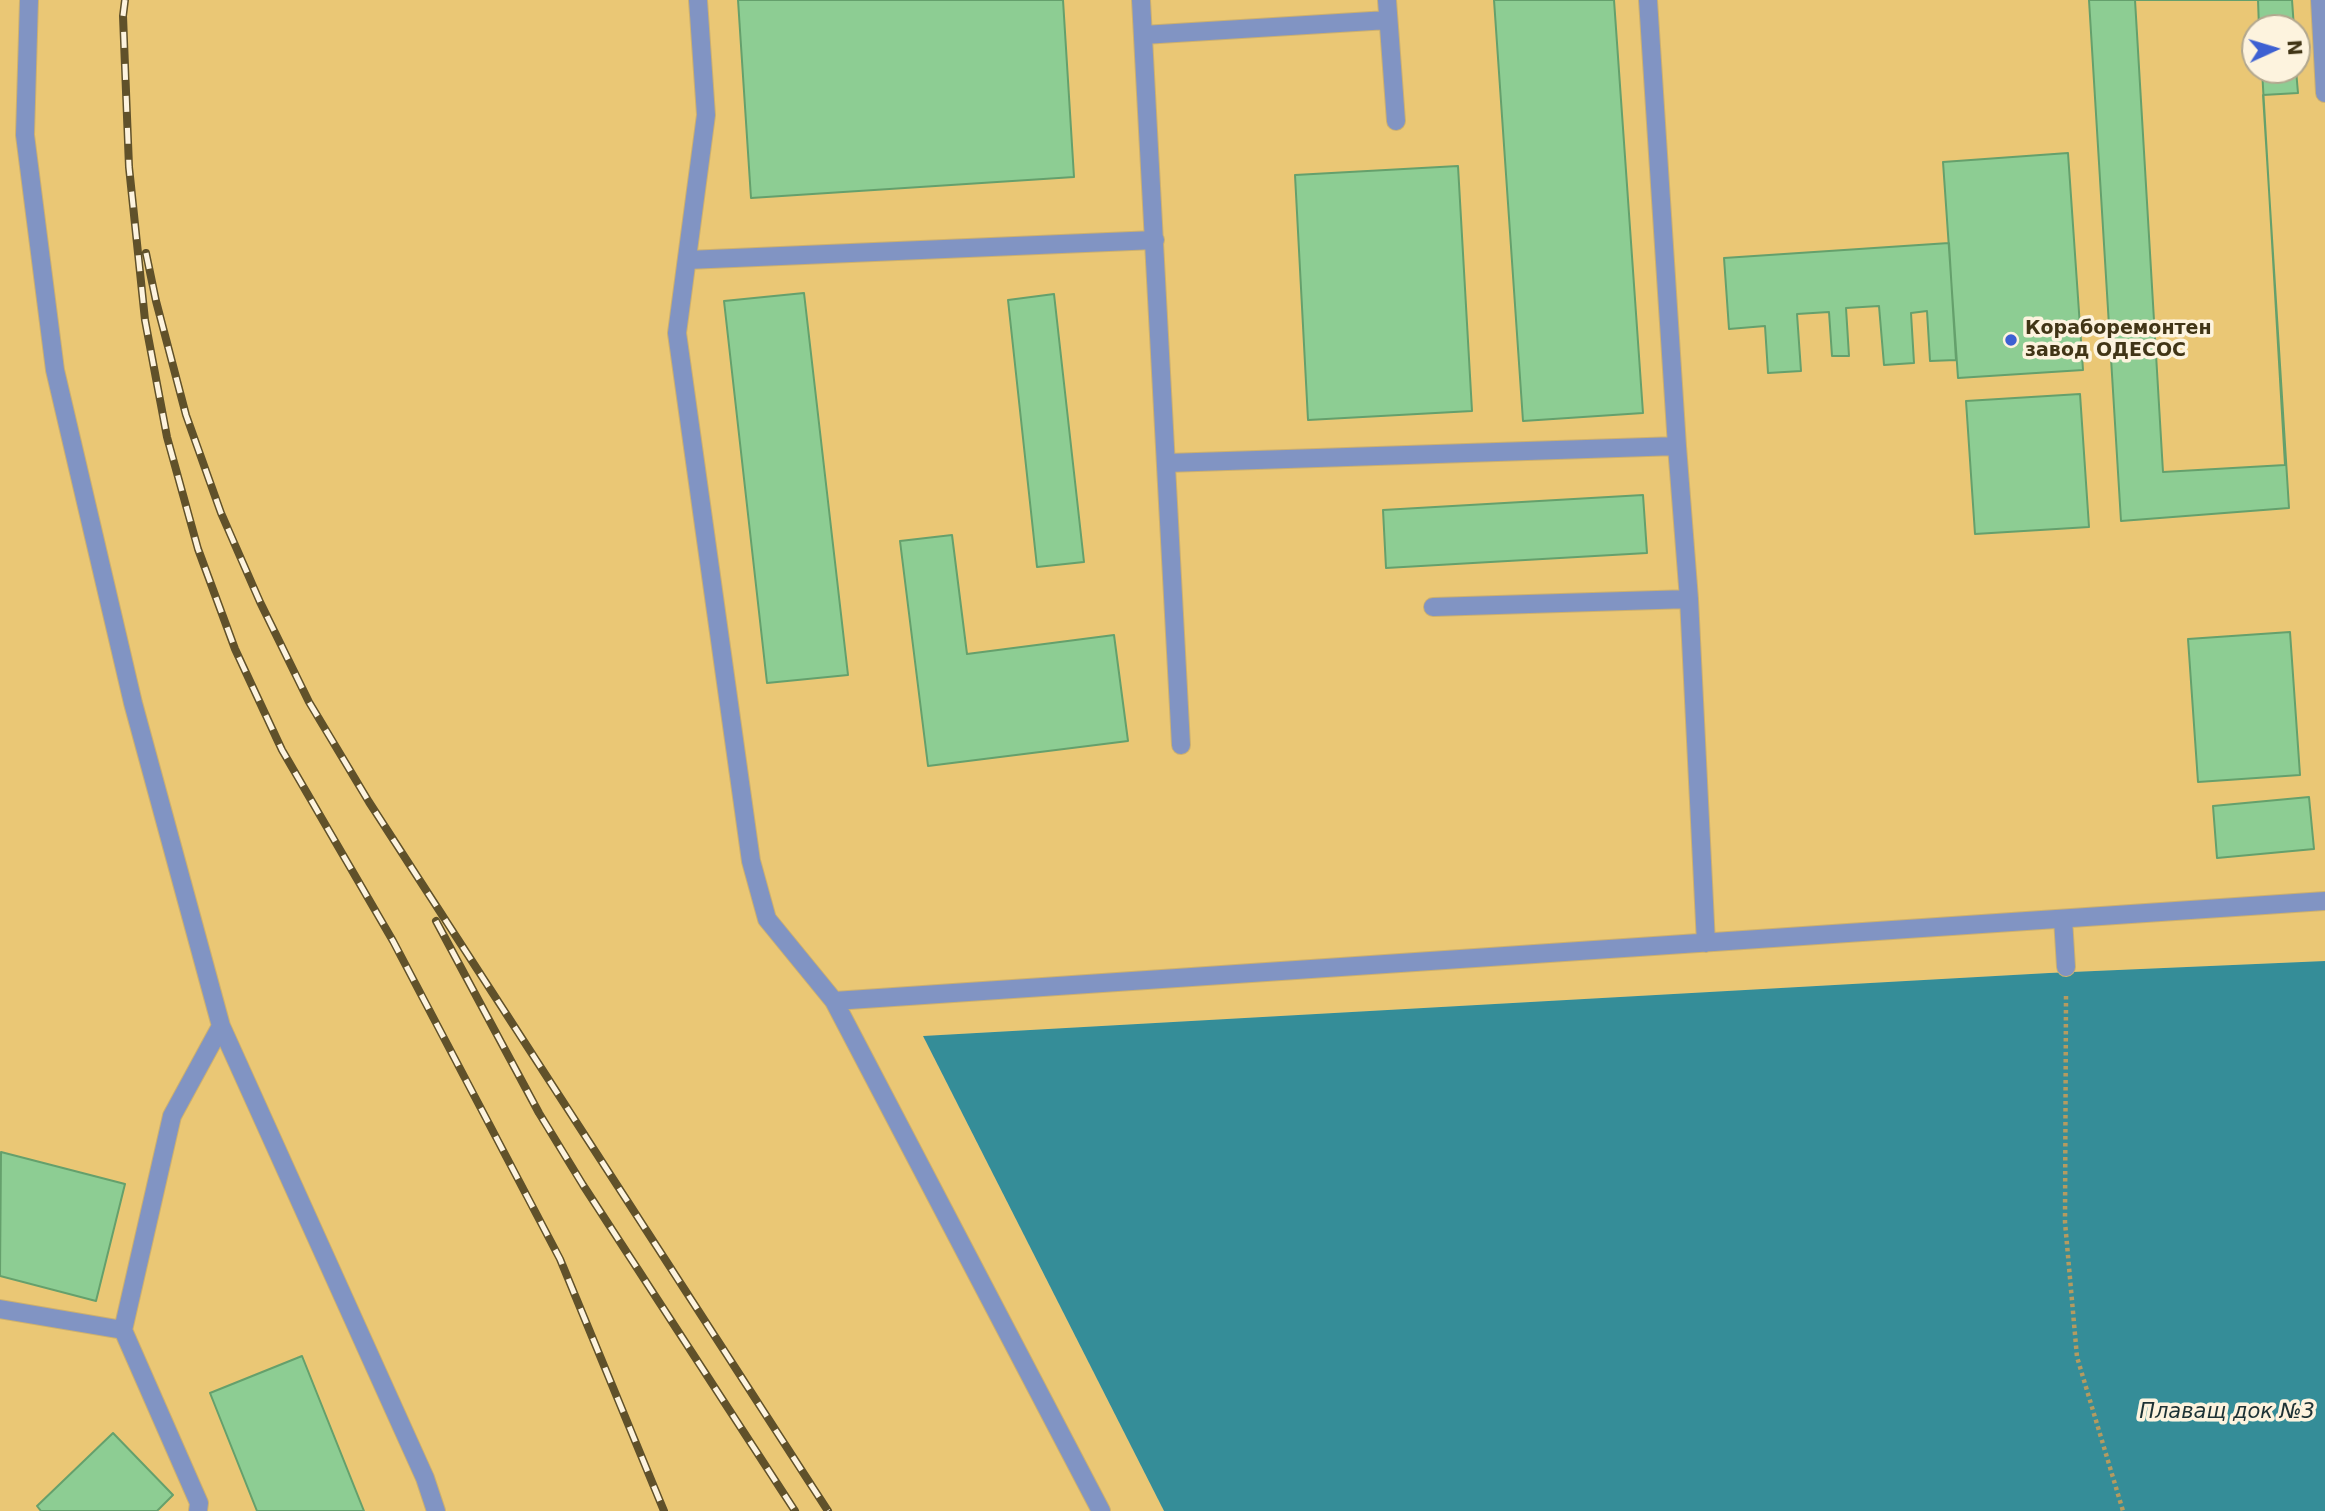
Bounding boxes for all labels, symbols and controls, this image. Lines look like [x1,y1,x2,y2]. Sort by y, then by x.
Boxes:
north arrow [2241,14,2311,84]
text: N [2283,39,2306,56]
place label: Кораборемонтен завод ОДЕСОС [2025,318,2212,362]
marker: Кораборемонтен завод ОДЕСОС [2003,332,2019,348]
water label: Плаващ док №3 [2139,1400,2315,1426]

